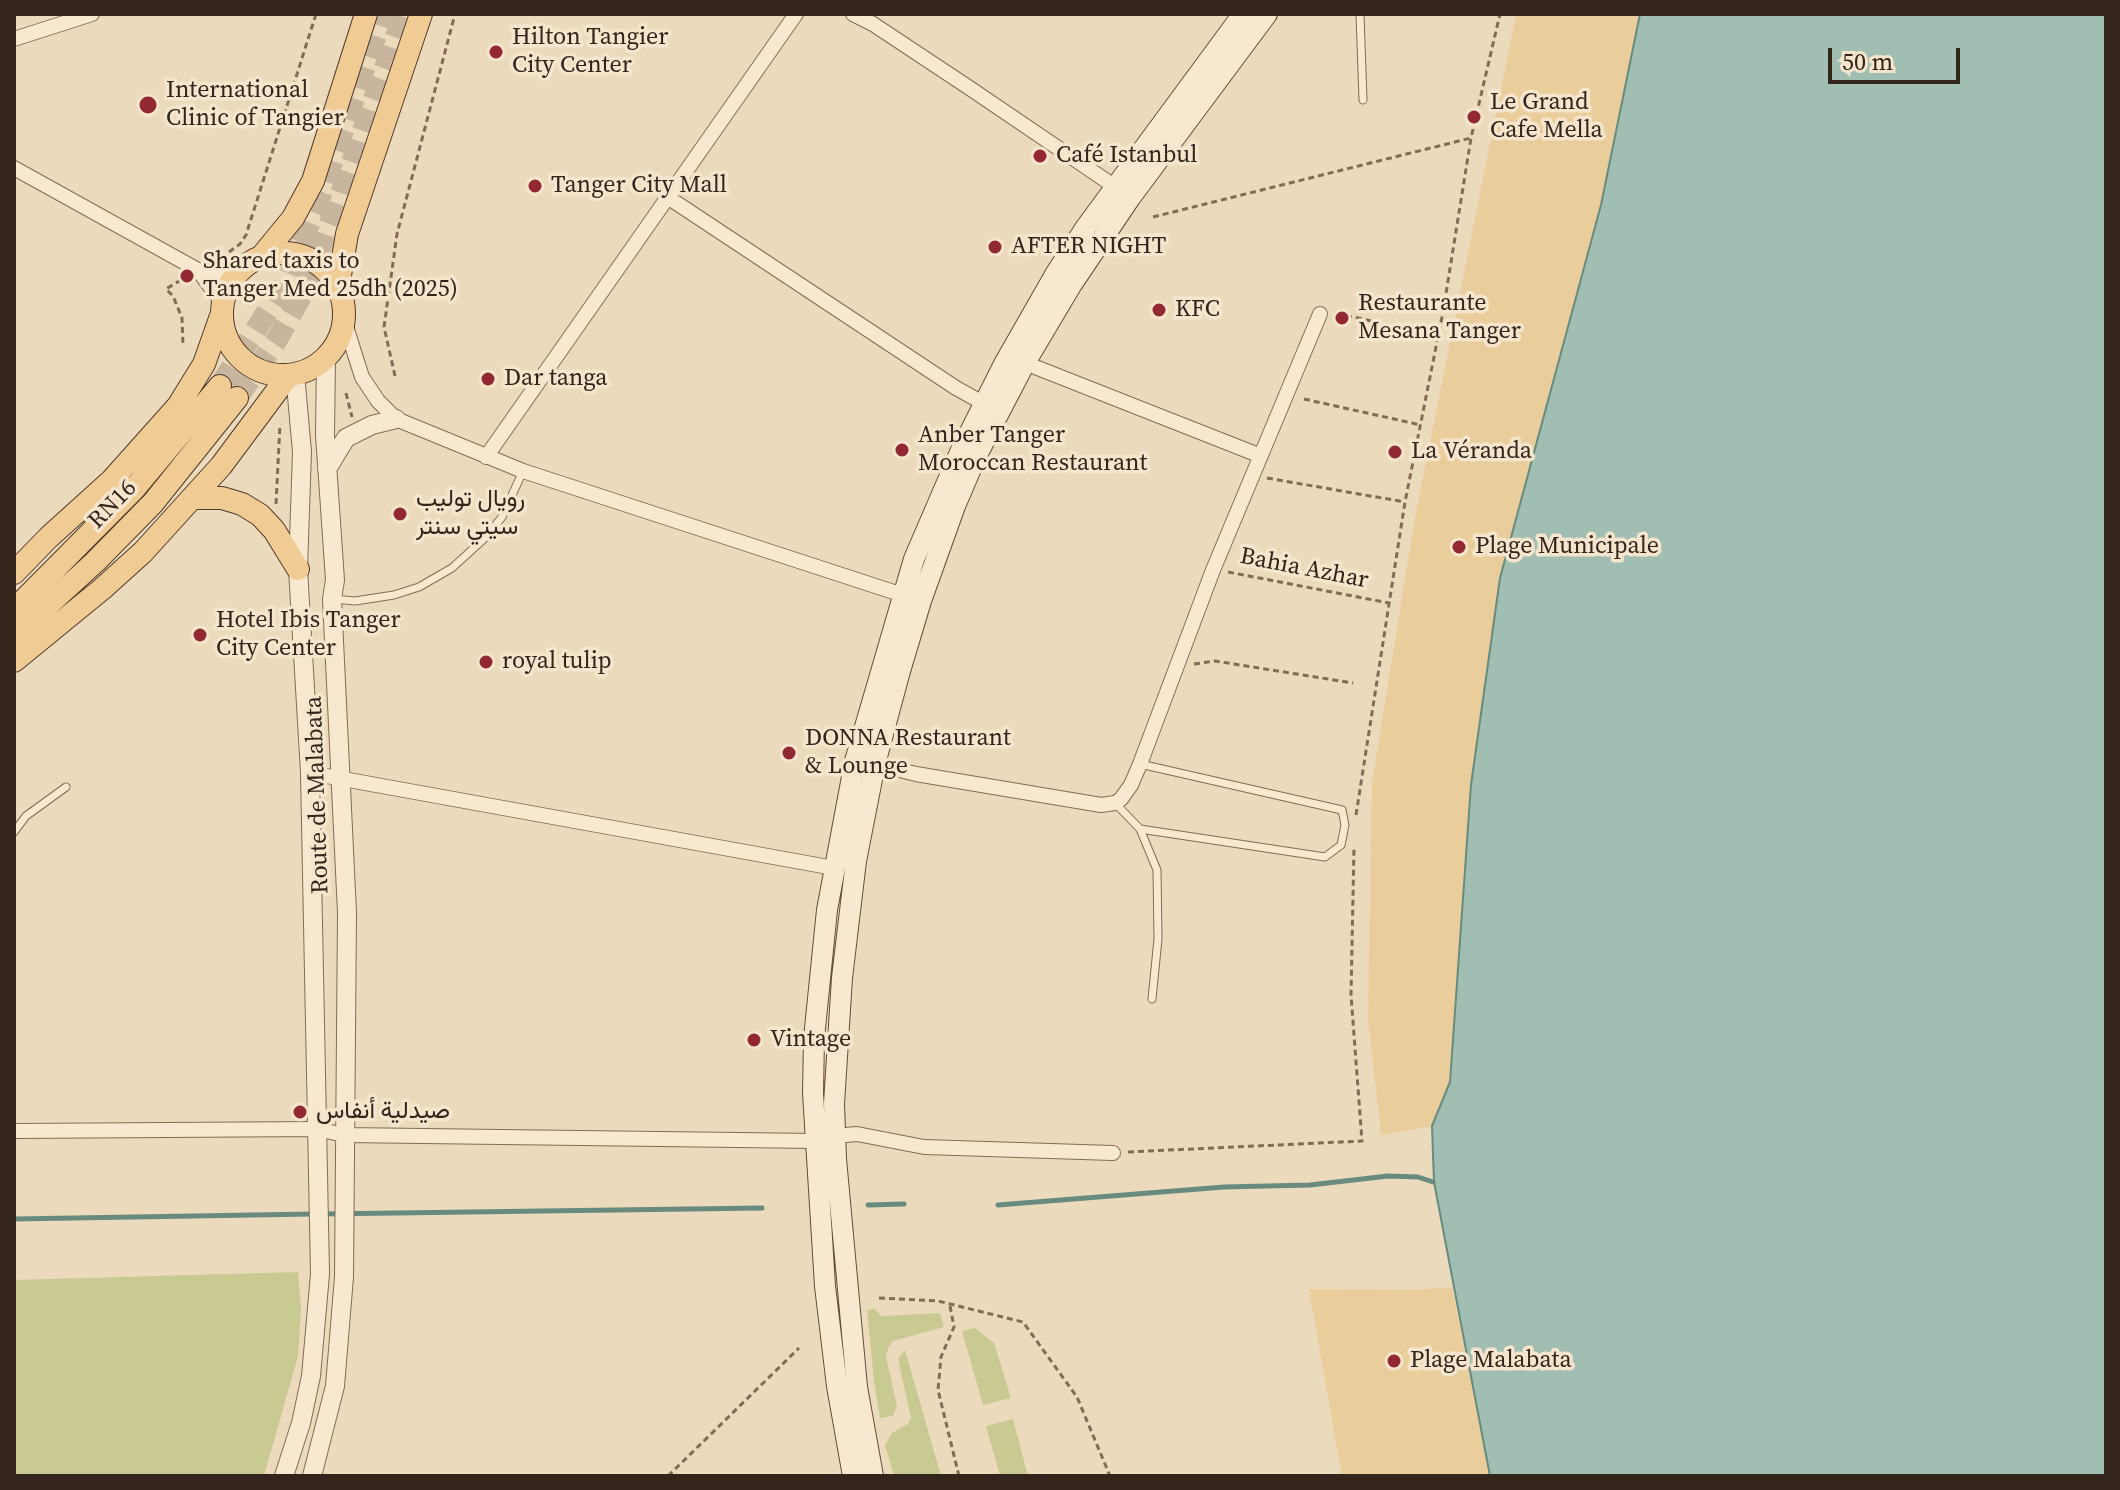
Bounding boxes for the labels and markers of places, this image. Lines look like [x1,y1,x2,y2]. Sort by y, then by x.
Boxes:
place label: Hilton Tangier City Center [512,24,668,80]
marker: Hilton Tangier City Center [487,43,505,61]
place label: International Clinic of Tangier [166,77,344,133]
place label: Le Grand Cafe Mella [1490,89,1603,145]
marker: International Clinic of Tangier [137,94,159,116]
marker: Le Grand Cafe Mella [1465,108,1483,126]
place label: Café Istanbul [1056,142,1197,170]
marker: Café Istanbul [1031,147,1049,165]
place label: Tanger City Mall [551,172,727,200]
marker: Tanger City Mall [526,177,544,195]
place label: AFTER NIGHT [1011,233,1166,261]
marker: AFTER NIGHT [986,238,1004,256]
place label: Shared taxis to Tanger Med 25dh (2025) [203,248,458,304]
marker: Shared taxis to Tanger Med 25dh (2025) [178,267,196,285]
place label: Restaurante Mesana Tanger [1358,290,1521,346]
place label: KFC [1175,296,1220,324]
marker: KFC [1150,301,1168,319]
marker: Restaurante Mesana Tanger [1333,309,1351,327]
place label: Dar tanga [504,365,607,393]
marker: Dar tanga [479,370,497,388]
place label: Anber Tanger Moroccan Restaurant [918,422,1147,478]
place label: La Véranda [1411,438,1532,466]
marker: Anber Tanger Moroccan Restaurant [893,441,911,459]
marker: La Véranda [1386,443,1404,461]
place label: رويال توليب سيتي سنتر [416,486,525,542]
marker: رويال توليب سيتي سنتر [391,505,409,523]
place label: Plage Municipale [1475,533,1659,561]
marker: Plage Municipale [1450,538,1468,556]
place label: Hotel Ibis Tanger City Center [216,607,401,663]
marker: Hotel Ibis Tanger City Center [191,626,209,644]
place label: royal tulip [502,648,612,676]
marker: royal tulip [477,653,495,671]
place label: DONNA Restaurant & Lounge [805,725,1011,781]
marker: DONNA Restaurant & Lounge [780,744,798,762]
place label: Vintage [770,1026,851,1054]
marker: Vintage [745,1031,763,1049]
place label: صيدلية أنفاس [316,1098,450,1126]
marker: صيدلية أنفاس [291,1103,309,1121]
place label: Plage Malabata [1410,1347,1572,1375]
marker: Plage Malabata [1385,1352,1403,1370]

